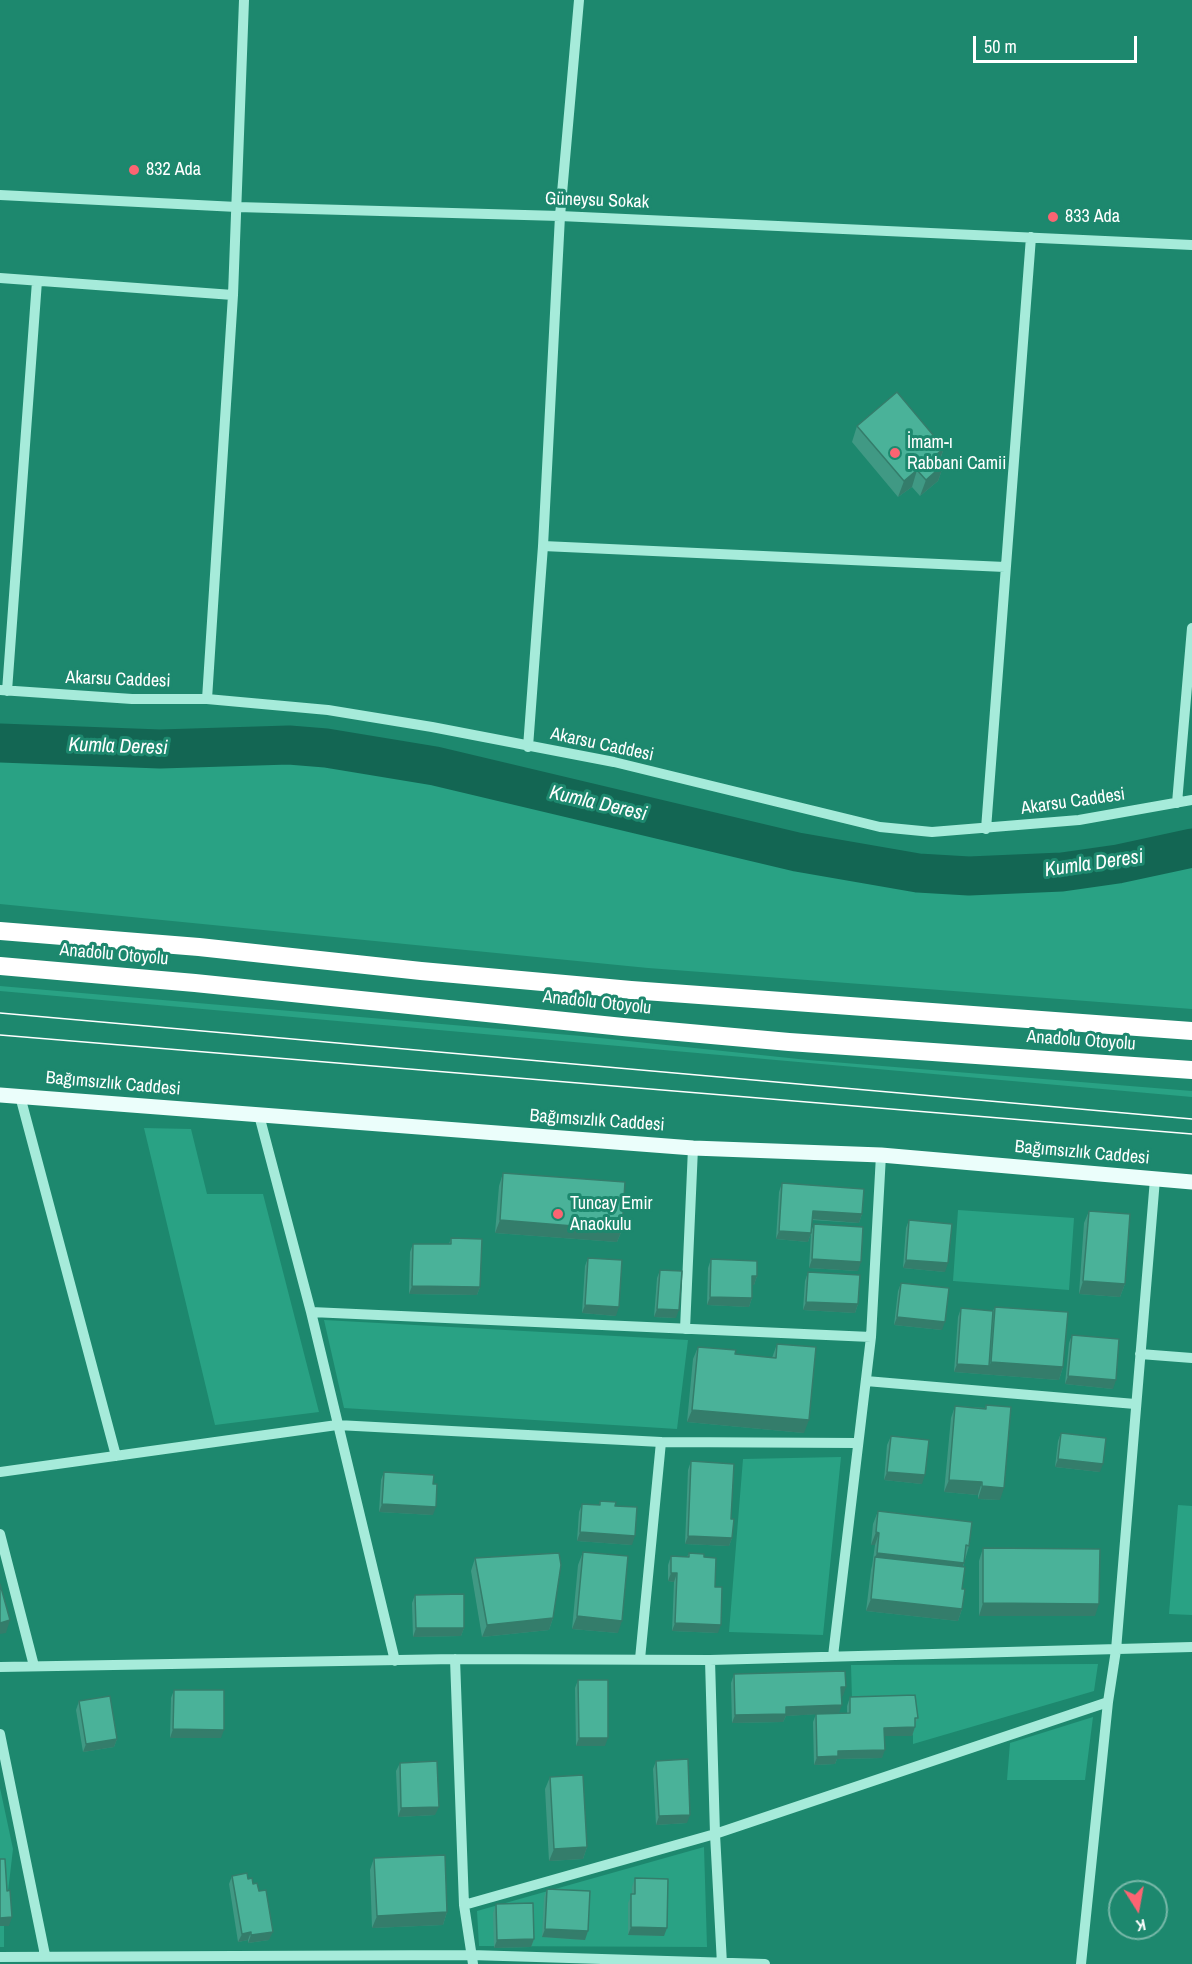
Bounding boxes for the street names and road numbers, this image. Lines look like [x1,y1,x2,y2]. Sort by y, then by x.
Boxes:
street label: Güneysu Sokak [545,188,649,214]
street label: Akarsu Caddesi [65,667,171,693]
street label: Akarsu Caddesi [548,724,656,766]
street label: Akarsu Caddesi [1020,784,1126,820]
street label: Anadolu Otoyolu [59,939,169,971]
street label: Anadolu Otoyolu [542,987,652,1019]
street label: Anadolu Otoyolu [1026,1026,1136,1056]
street label: Bağımsızlık Caddesi [45,1067,181,1101]
street label: Bağımsızlık Caddesi [529,1106,665,1136]
street label: Bağımsızlık Caddesi [1014,1136,1150,1170]

